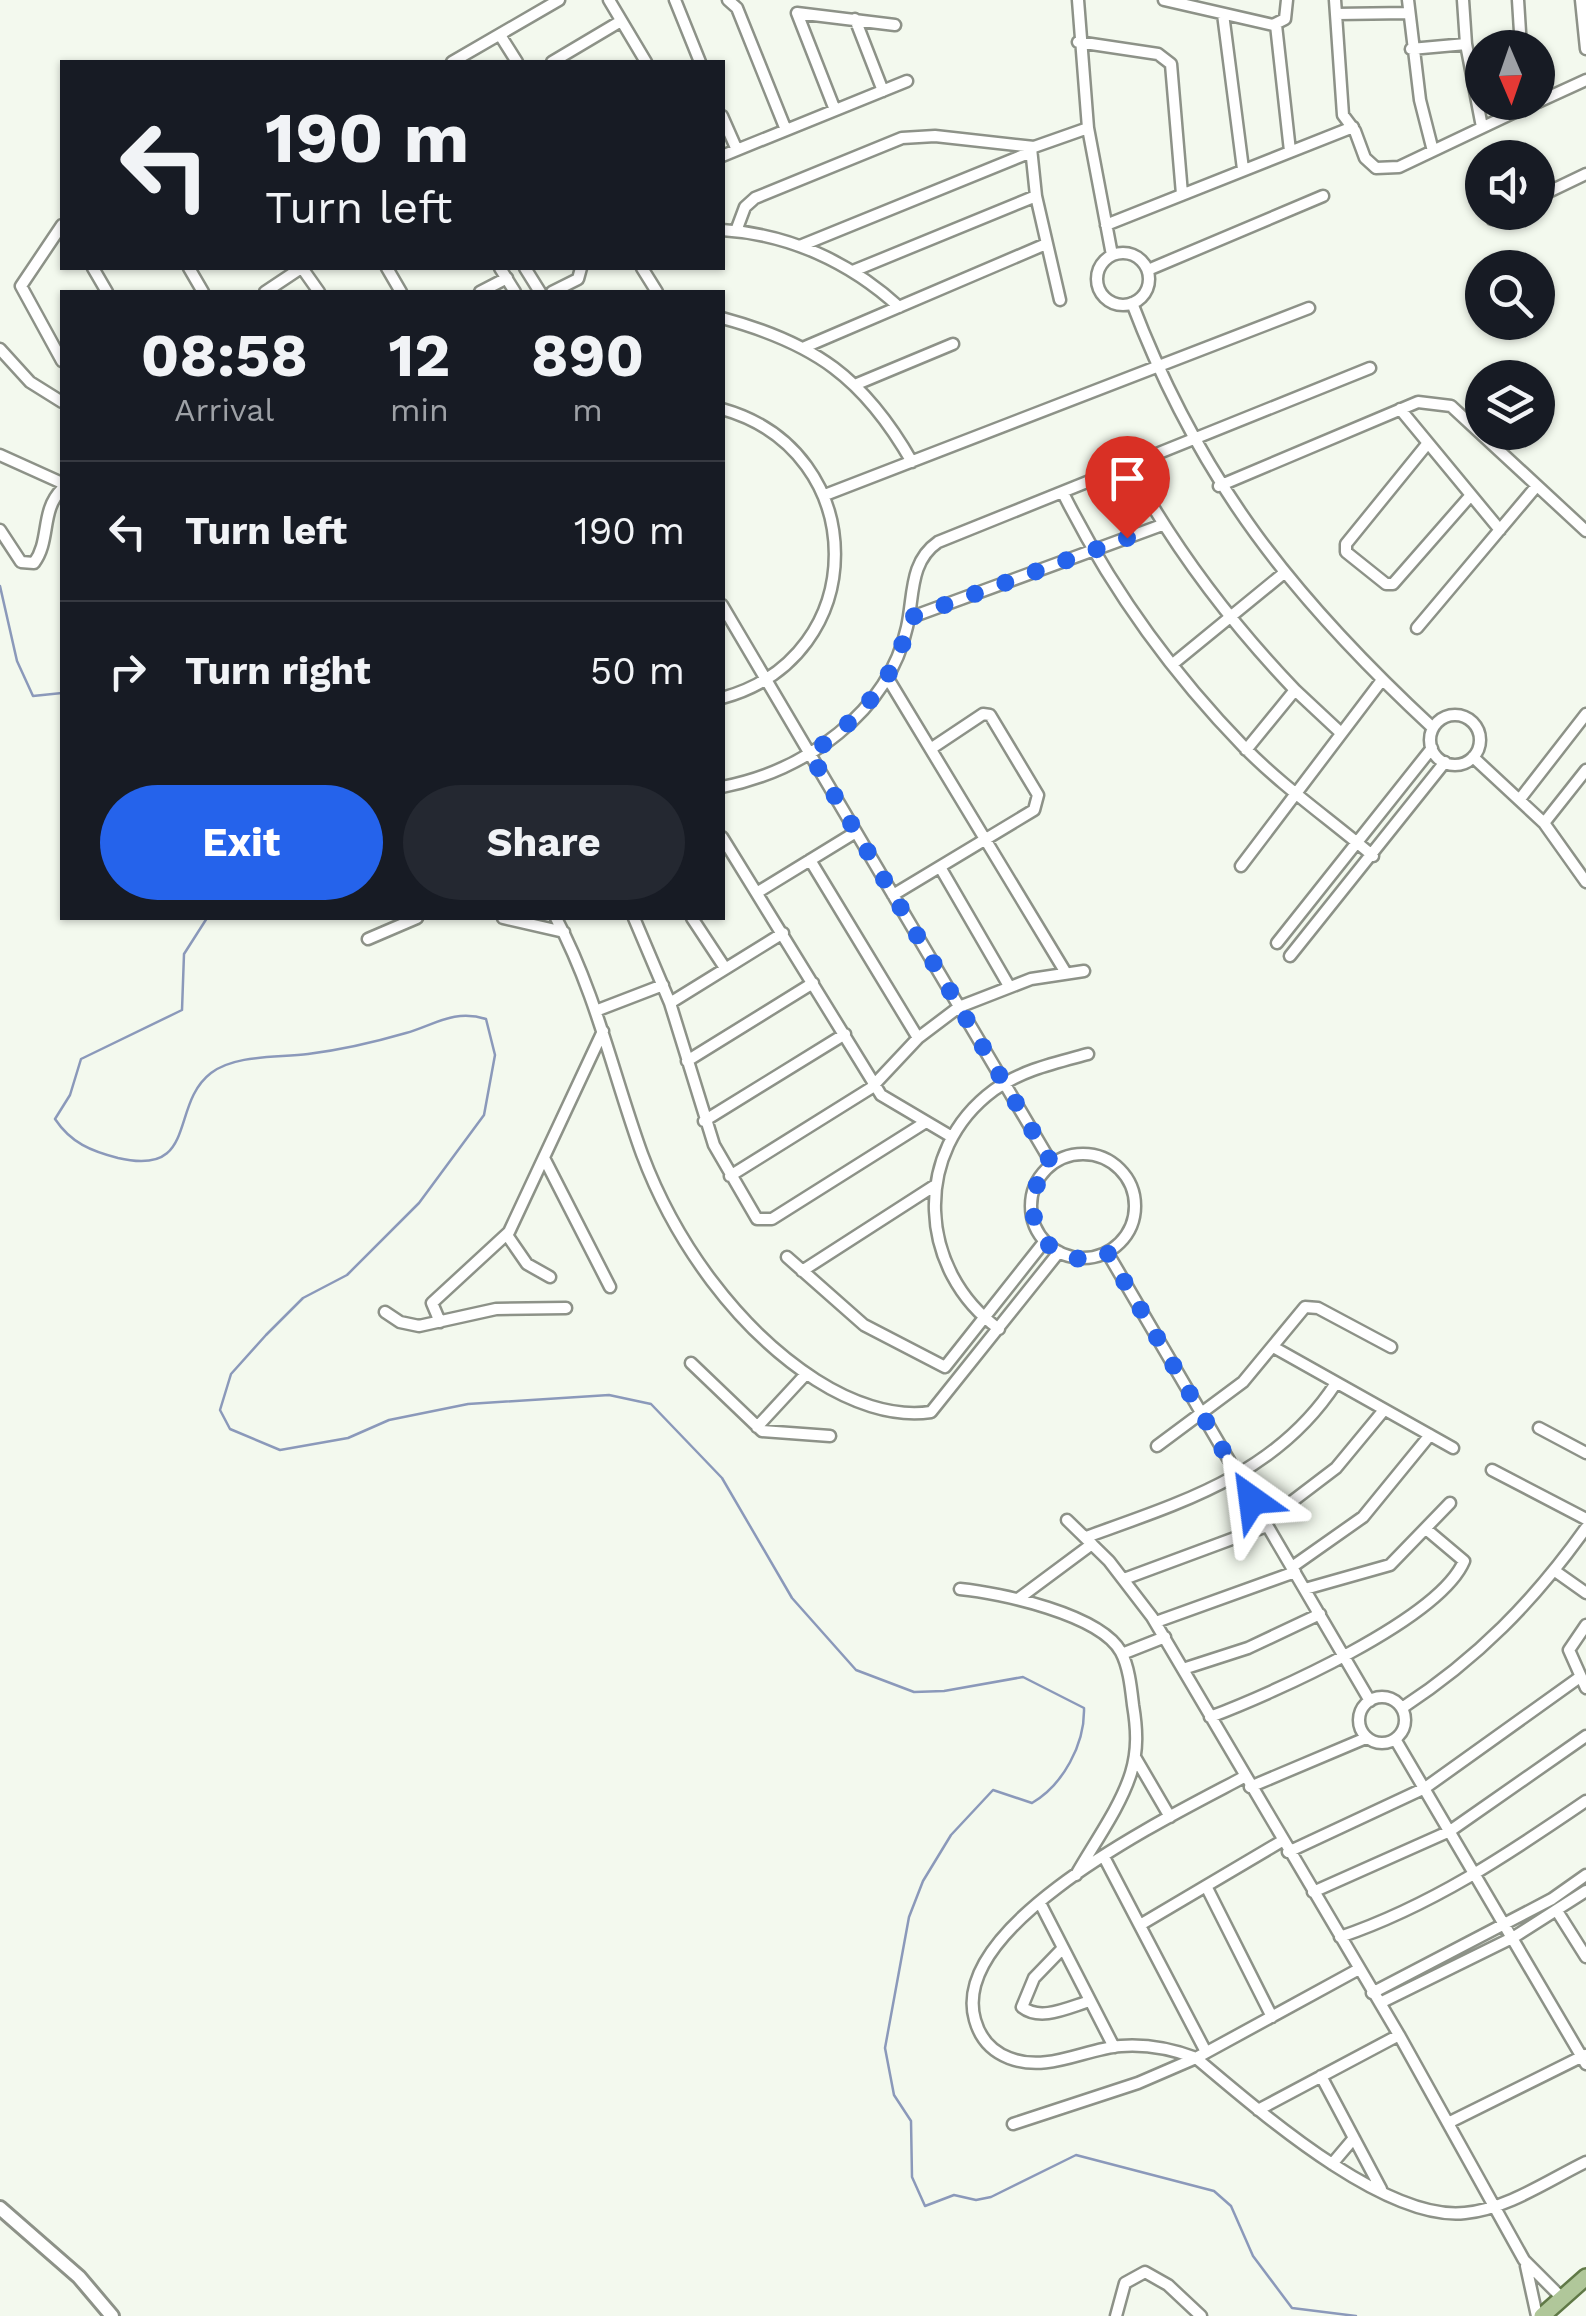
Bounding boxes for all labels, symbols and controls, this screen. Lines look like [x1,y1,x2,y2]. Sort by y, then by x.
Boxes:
north arrow [1465,30,1555,120]
map controls [1465,30,1555,450]
text: 190 m [265,97,469,179]
icon: left [100,100,230,230]
button: sound [1465,140,1555,230]
text: Turn left [265,181,452,234]
button: search [1465,250,1555,340]
text: 08:58 [141,320,308,391]
text: 12 [389,320,450,391]
text: 890 [531,320,644,391]
button: layers [1465,360,1555,450]
text: Arrival [174,391,274,429]
text: min [390,391,449,429]
text: m [572,391,603,429]
pin [1085,436,1170,539]
icon: arrive [1100,451,1155,506]
icon: left [100,504,155,559]
text: Turn left [185,509,347,553]
text: 190 m [574,509,685,553]
icon: right [100,644,155,699]
text: Turn right [185,649,371,693]
text: 50 m [590,649,685,693]
button: Exit [100,785,383,900]
button: Share [403,785,685,900]
position arrow [1200,1448,1304,1552]

